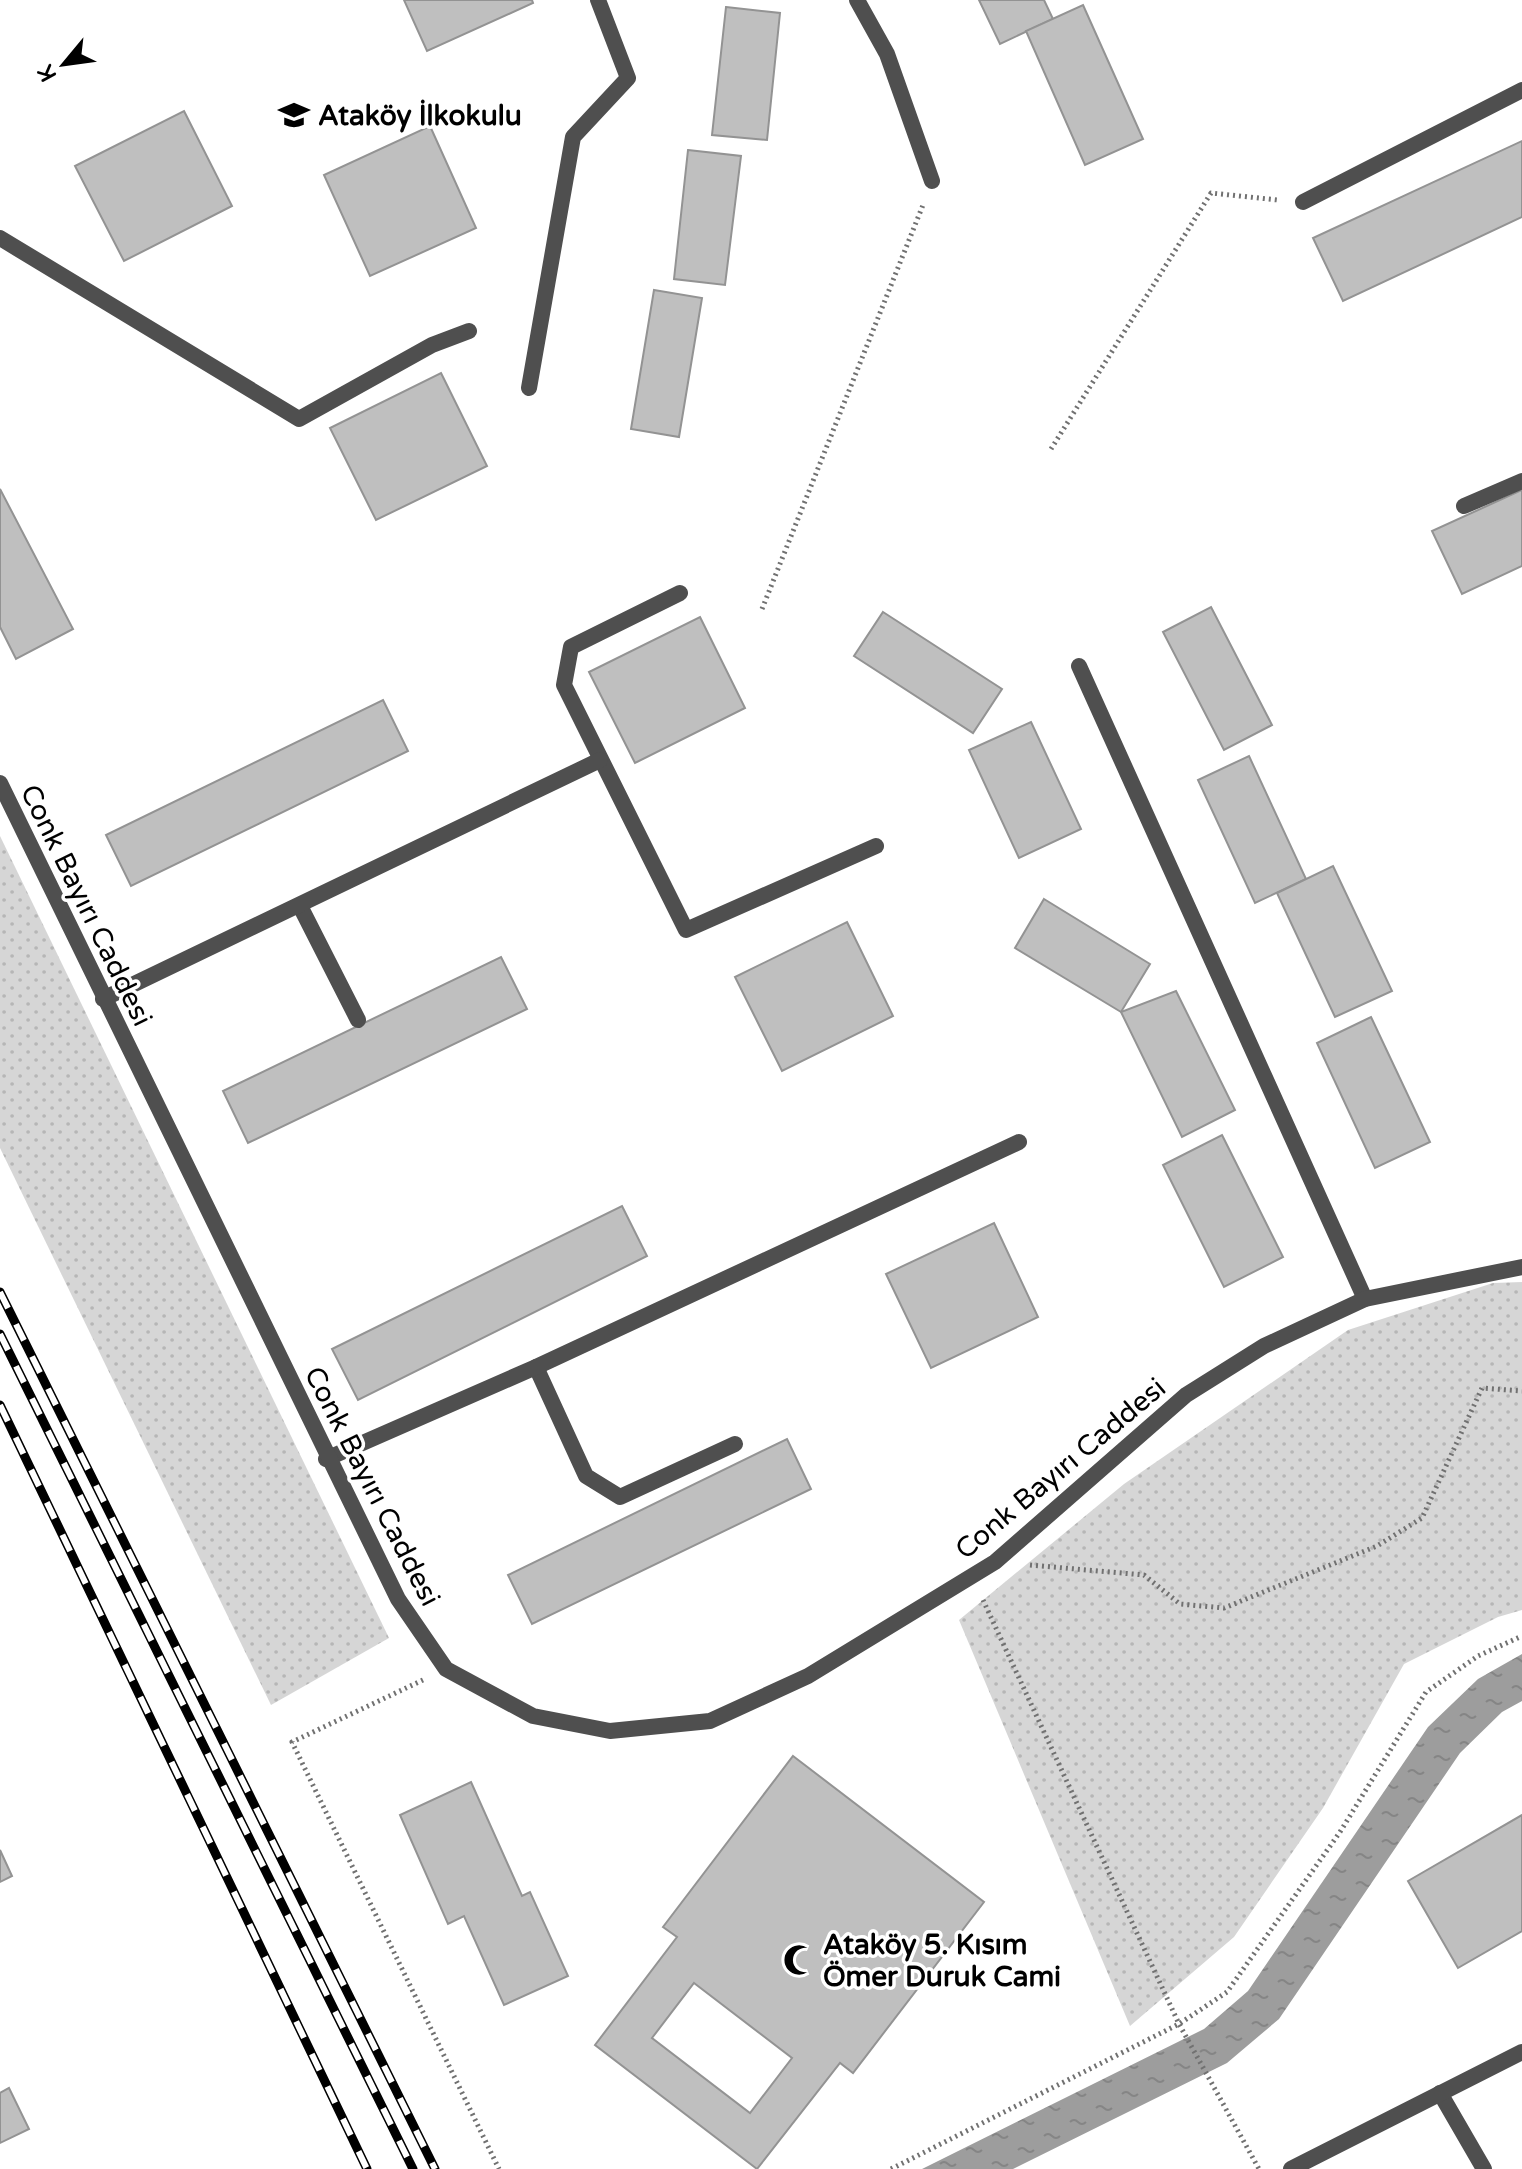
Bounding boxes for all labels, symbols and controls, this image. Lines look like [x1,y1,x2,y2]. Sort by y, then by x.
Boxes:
north arrow [24,24,104,104]
text: K [32,60,62,86]
school or university icon: Ataköy İlkokulu [277,98,311,132]
place label: Ataköy İlkokulu [318,99,522,133]
street label: Conk Bayırı Caddesi [13,779,159,1032]
street label: Conk Bayırı Caddesi [297,1361,447,1612]
street label: Conk Bayırı Caddesi [948,1371,1173,1567]
place label: Ataköy 5. Kısım Ömer Duruk Cami [823,1928,1061,1994]
mosque icon: Ataköy 5. Kısım Ömer Duruk Cami [782,1943,816,1977]

